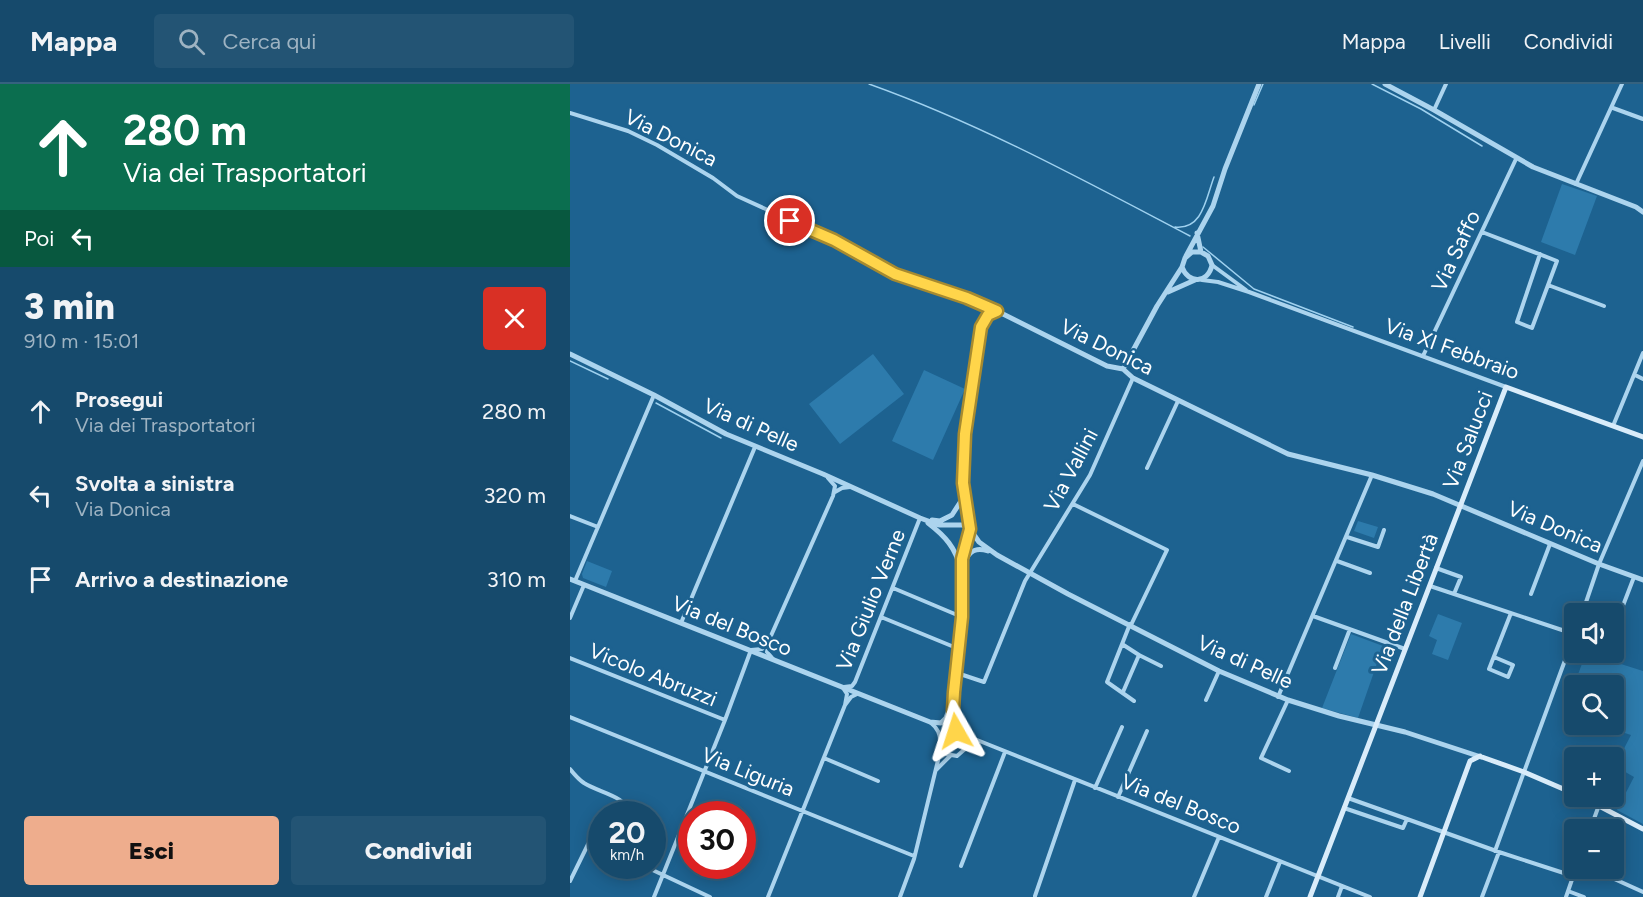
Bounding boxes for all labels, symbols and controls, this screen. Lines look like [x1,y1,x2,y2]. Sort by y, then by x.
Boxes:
search box [154,14,574,68]
text: Mappa [30,24,118,58]
icon: search [175,25,208,58]
text: Cerca qui [223,28,316,55]
text: Mappa [1342,29,1406,54]
text: Livelli [1439,29,1491,54]
text: Condividi [1524,29,1613,54]
street label: Via Donica [621,104,722,172]
text: 280 m [123,105,247,156]
icon: ahead [24,108,102,186]
text: Via dei Trasportatori [123,156,367,189]
pin [764,195,815,246]
icon: arrive [773,204,806,237]
street label: Via Saffo [1426,206,1485,295]
icon: left [66,222,99,255]
text: Poi [24,225,54,252]
text: 3 min [24,285,115,328]
button: close [483,287,546,350]
street label: Via Donica [1057,313,1158,380]
street label: Via XI Febbraio [1382,313,1523,384]
text: 910 m · 15:01 [24,329,139,353]
text: Prosegui [75,386,163,413]
street label: Via Salucci [1437,387,1498,492]
street label: Via di Pelle [700,392,803,457]
icon: ahead [24,395,57,428]
text: 280 m [482,398,546,425]
text: Via dei Trasportatori [75,413,256,437]
street label: Via Vallini [1038,424,1103,516]
text: Svolta a sinistra [75,470,234,497]
icon: left [24,479,57,512]
text: 320 m [483,482,546,509]
street label: Via Donica [1504,495,1606,558]
text: Via Donica [75,497,171,521]
street label: Via Giulio Verne [831,525,910,674]
street label: Via della Libertà [1366,530,1443,678]
icon: arrive [24,563,57,596]
text: Arrivo a destinazione [75,566,288,593]
text: 310 m [487,566,546,593]
street label: Via del Bosco [669,590,796,661]
map controls [1564,603,1624,879]
button: sound [1564,603,1624,663]
street label: Via di Pelle [1194,629,1297,694]
street label: Vicolo Abruzzi [586,638,721,712]
button: search [1564,675,1624,735]
position arrow [924,699,988,763]
street label: Via Liguria [698,742,798,801]
button: + [1564,747,1624,807]
street label: Via del Bosco [1118,768,1245,839]
speed limit sign: 30 [678,801,756,879]
text: 20 [609,814,645,851]
button: Esci [24,816,279,885]
button: Condividi [291,816,546,885]
button: − [1564,819,1624,879]
text: km/h [610,846,644,864]

